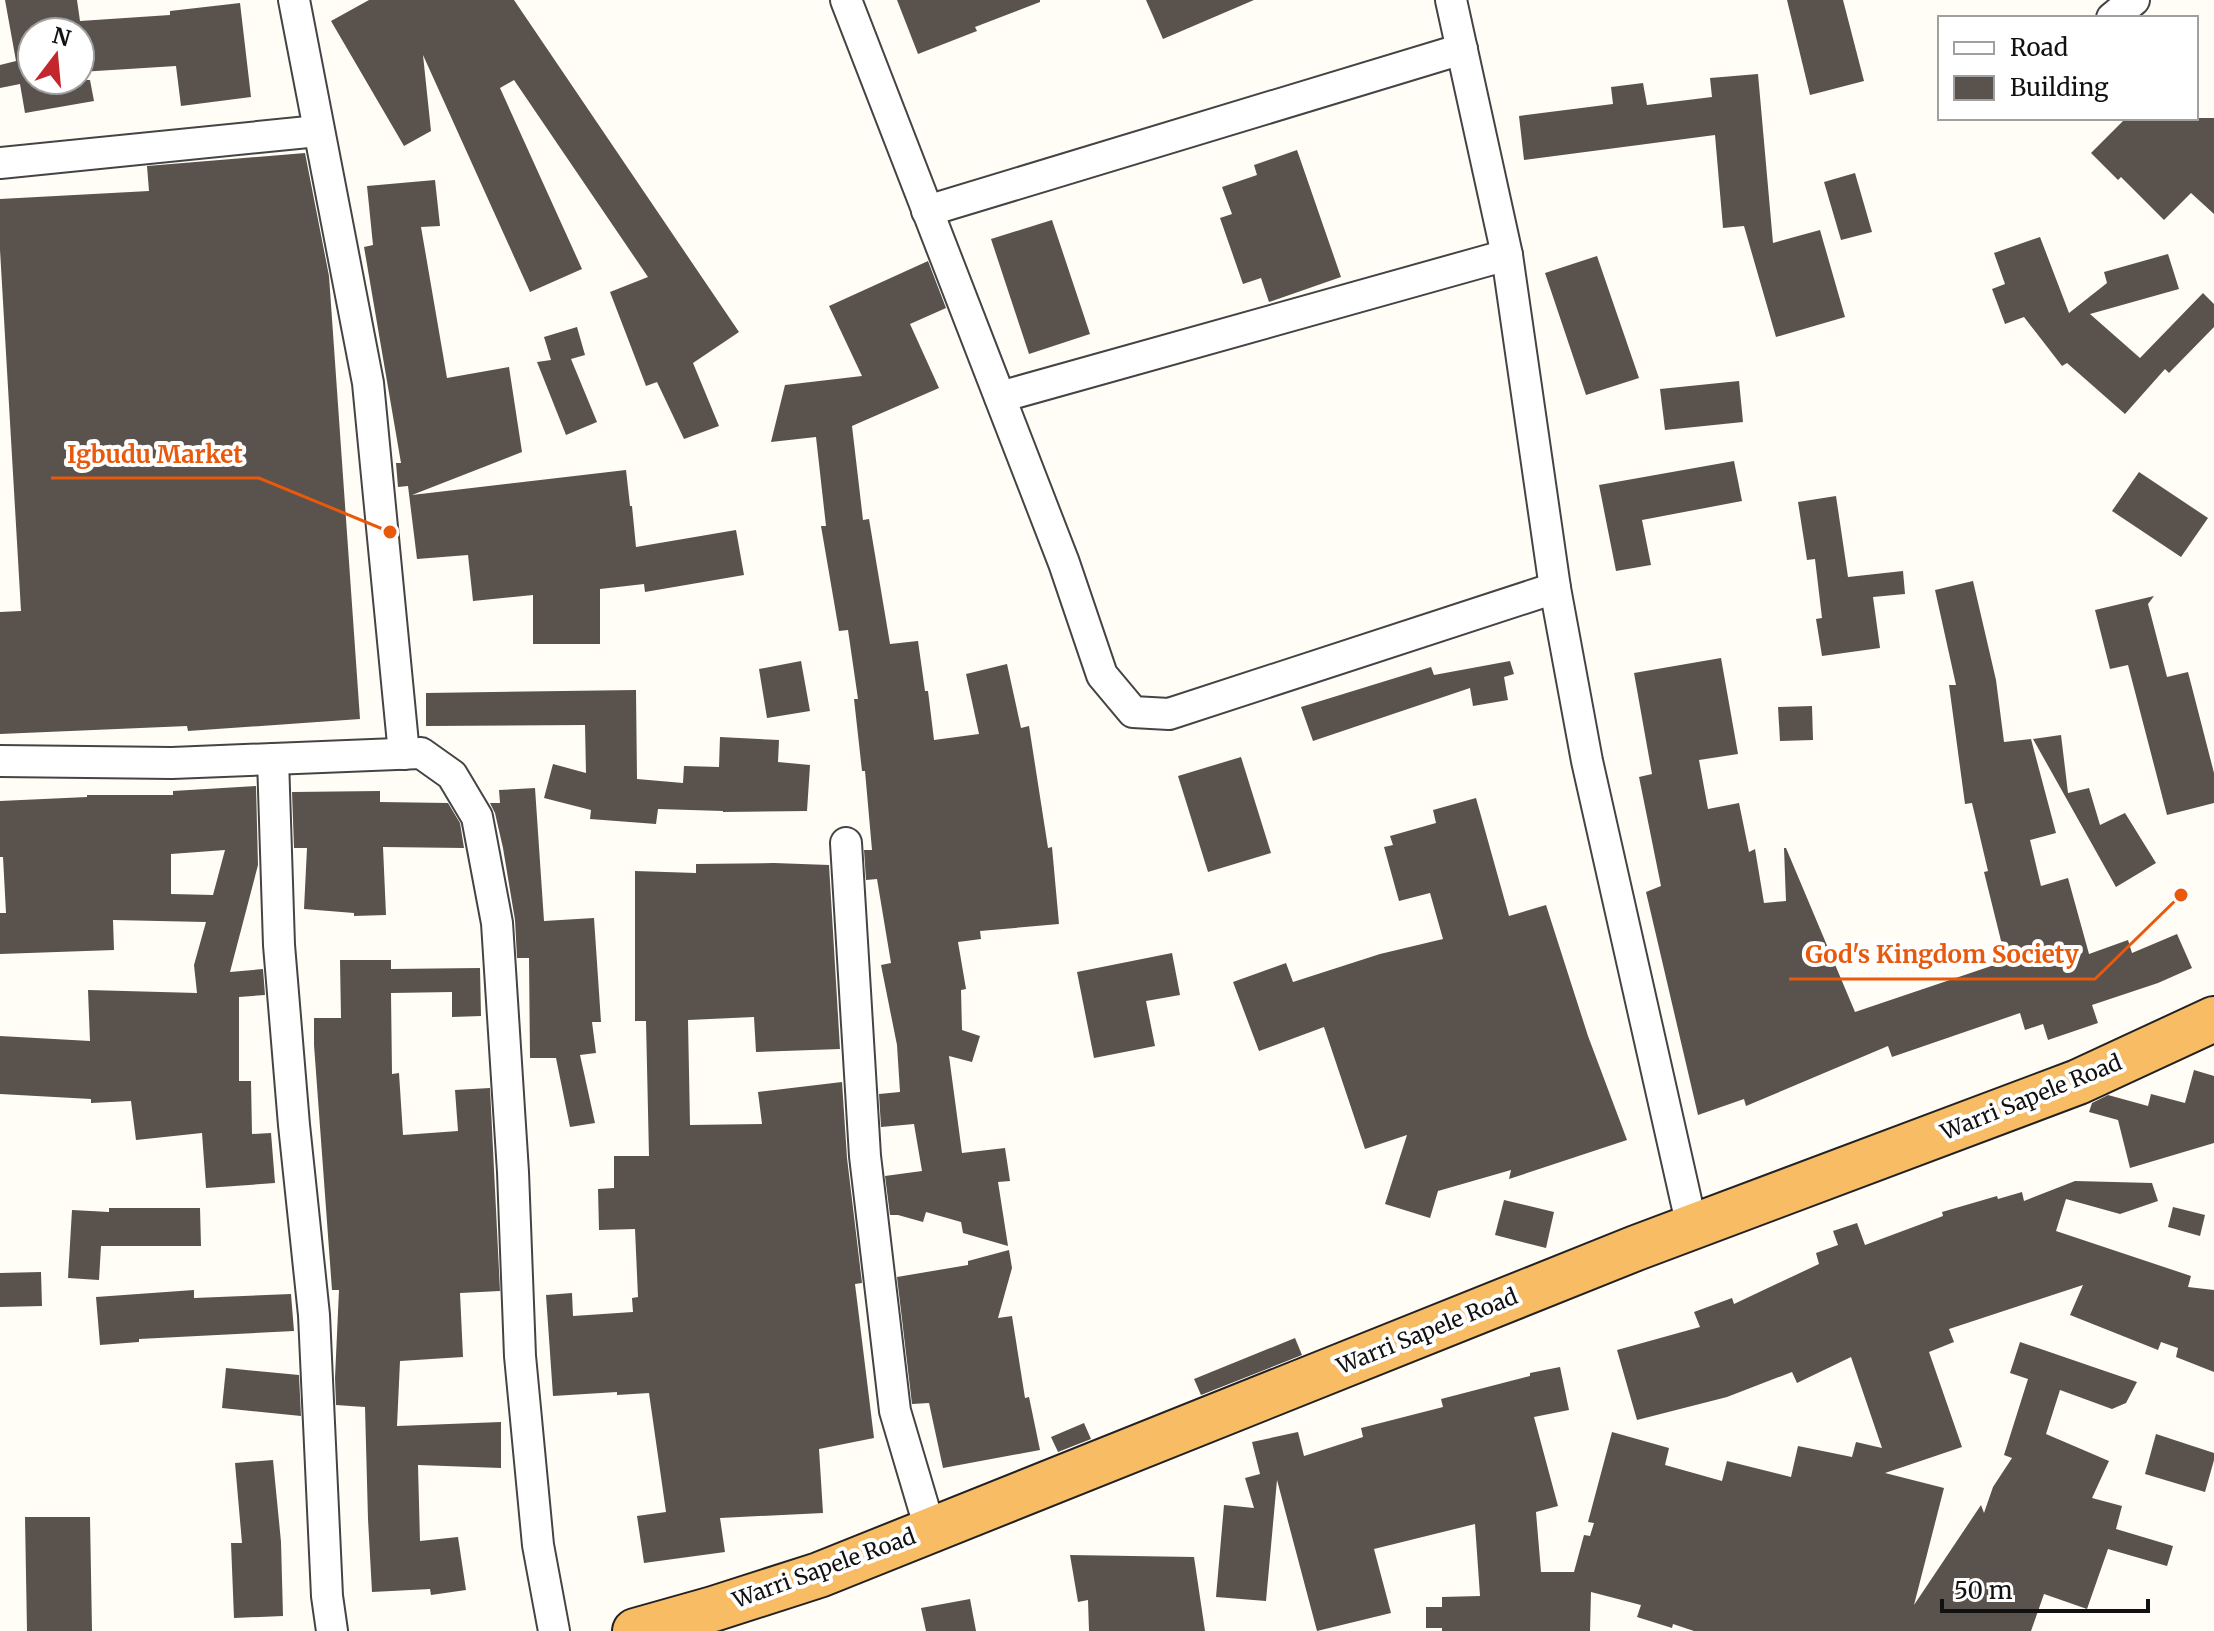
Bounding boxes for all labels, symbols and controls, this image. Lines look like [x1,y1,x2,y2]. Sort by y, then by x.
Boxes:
north arrow [16,16,96,96]
legend [1938,16,2198,120]
text: N [49,21,74,53]
text: Road [2010,32,2068,63]
text: Building [2010,72,2109,103]
callout: Igbudu Market [51,430,259,478]
text: Igbudu Market [67,439,243,470]
callout: God's Kingdom Society [1789,931,2095,979]
text: God's Kingdom Society [1805,939,2080,970]
street label: Warri Sapele Road [1936,1048,2126,1146]
street label: Warri Sapele Road [1332,1282,1522,1380]
street label: Warri Sapele Road [728,1522,919,1614]
scale bar [1942,1563,2148,1613]
text: 50 m [1954,1575,2013,1606]

